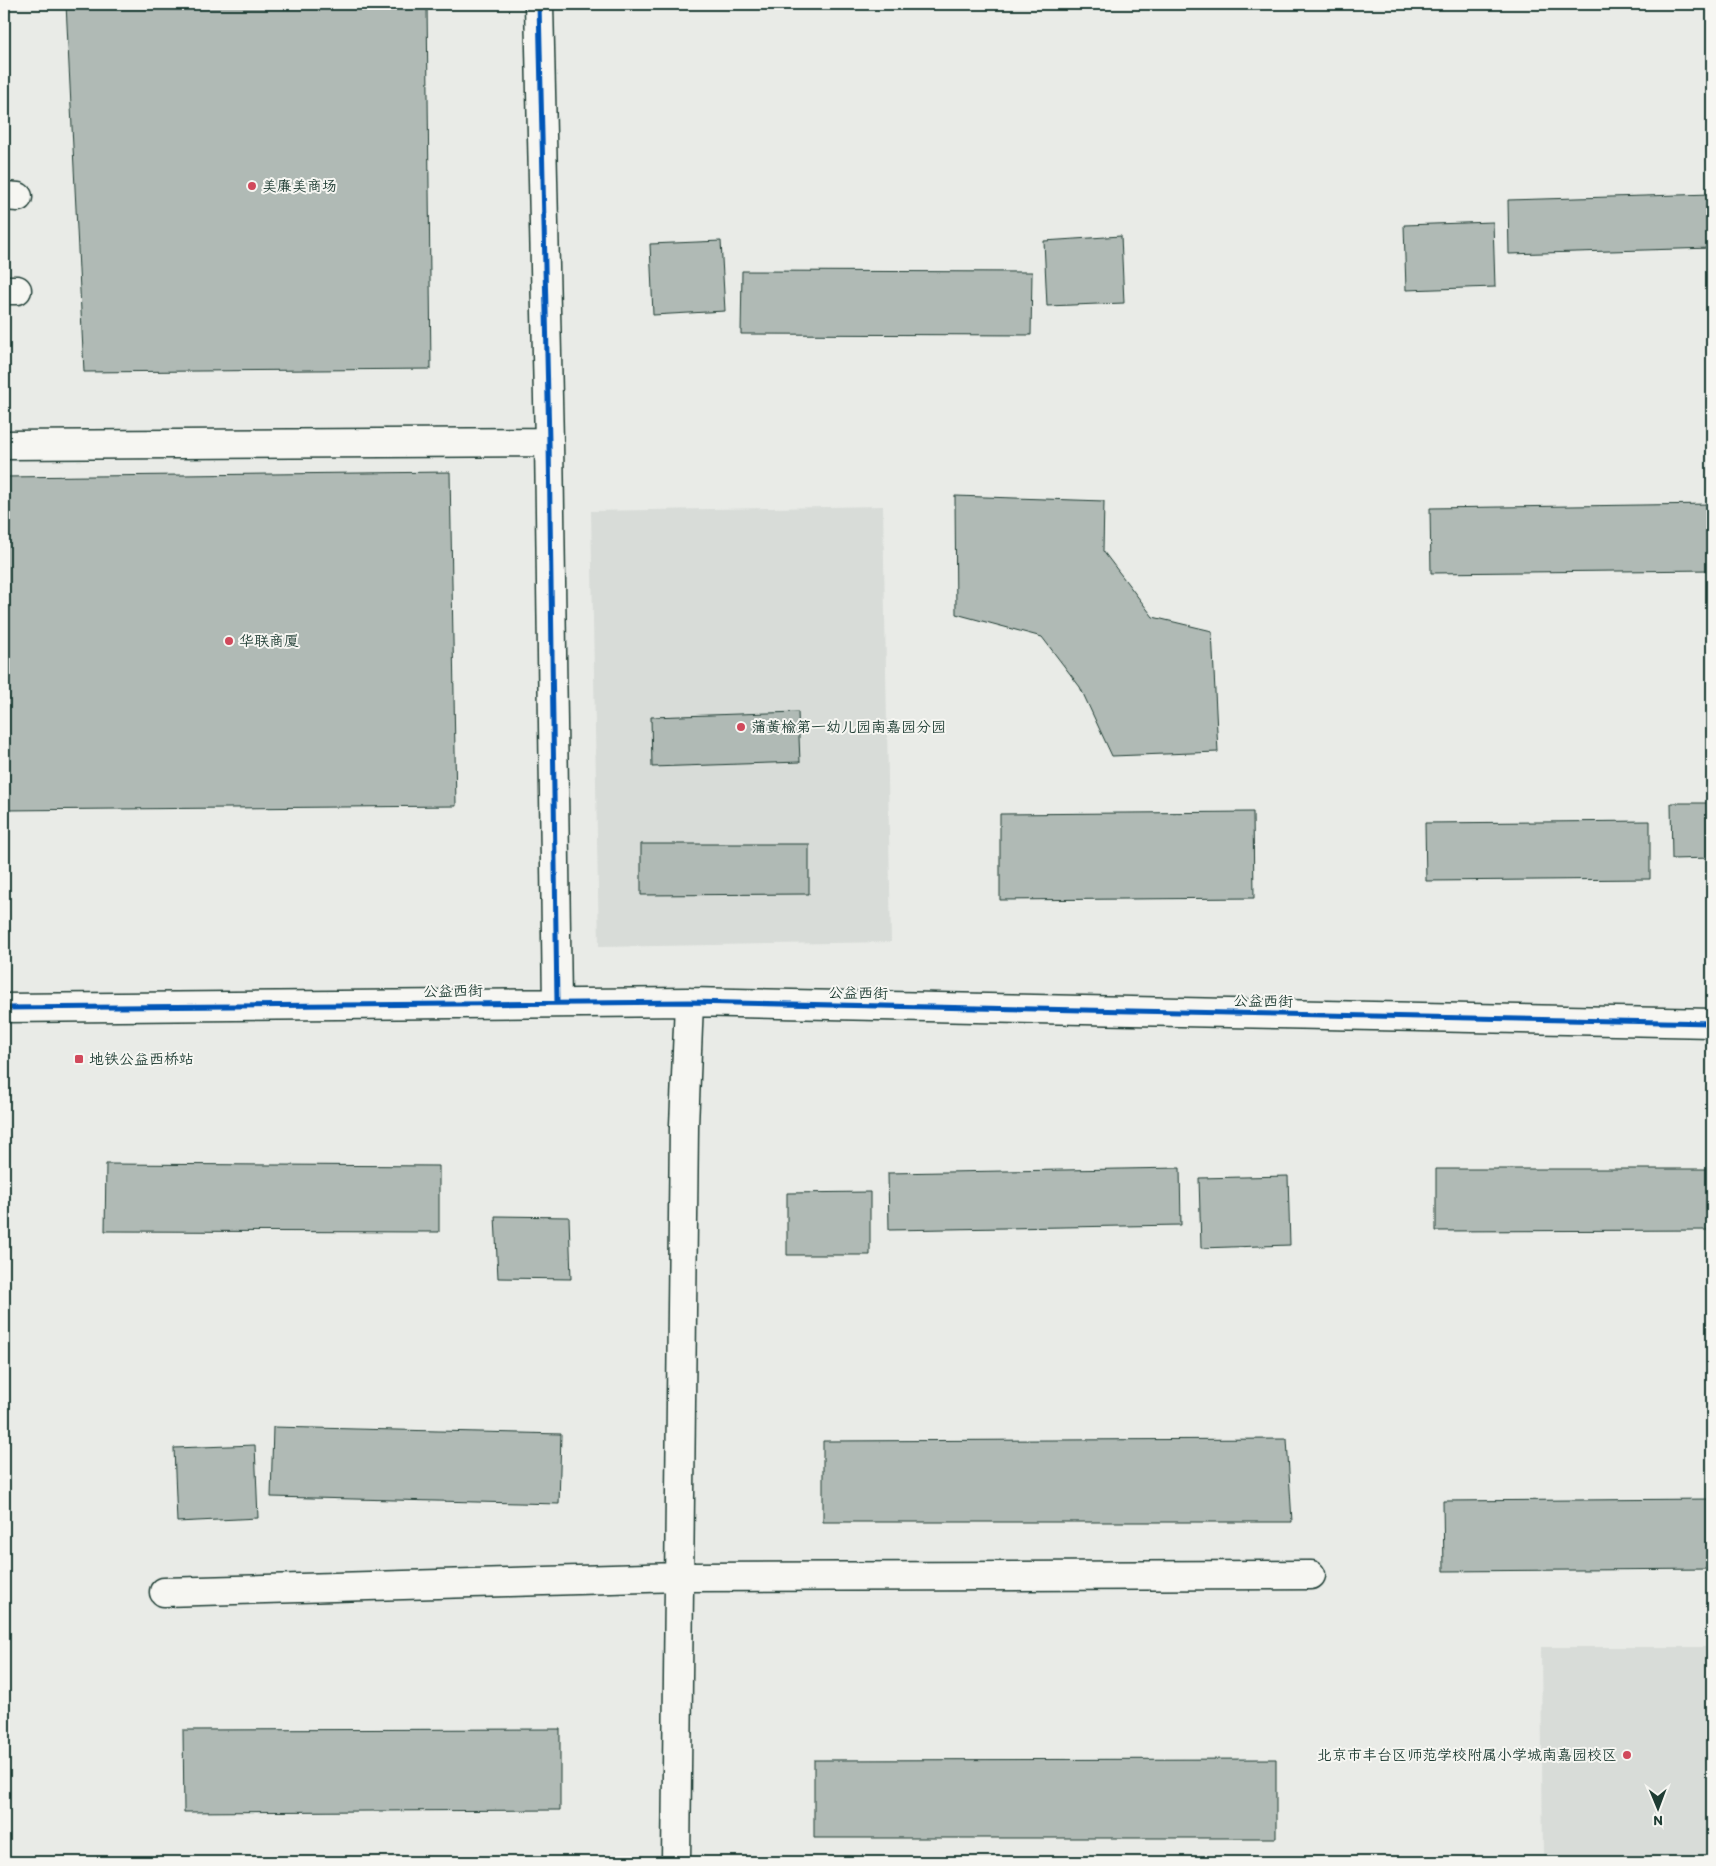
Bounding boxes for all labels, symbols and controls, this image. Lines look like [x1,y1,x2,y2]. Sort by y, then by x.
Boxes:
place label: 美廉美商场 [262,177,337,195]
marker: 美廉美商场 [246,180,258,192]
place label: 华联商厦 [239,632,299,650]
marker: 华联商厦 [223,635,235,647]
place label: 蒲黄榆第一幼儿园南嘉园分园 [751,718,946,736]
marker: 蒲黄榆第一幼儿园南嘉园分园 [735,721,747,733]
street label: 公益西街 [423,981,483,1001]
street label: 公益西街 [828,983,888,1003]
street label: 公益西街 [1233,991,1293,1011]
place label: 地铁公益西桥站 [89,1050,194,1068]
marker: 地铁公益西桥站 [73,1053,85,1065]
place label: 北京市丰台区师范学校附属小学城南嘉园校区 [1317,1746,1617,1764]
marker: 北京市丰台区师范学校附属小学城南嘉园校区 [1621,1749,1633,1761]
north arrow [1634,1784,1684,1834]
text: N [1653,1812,1663,1829]

